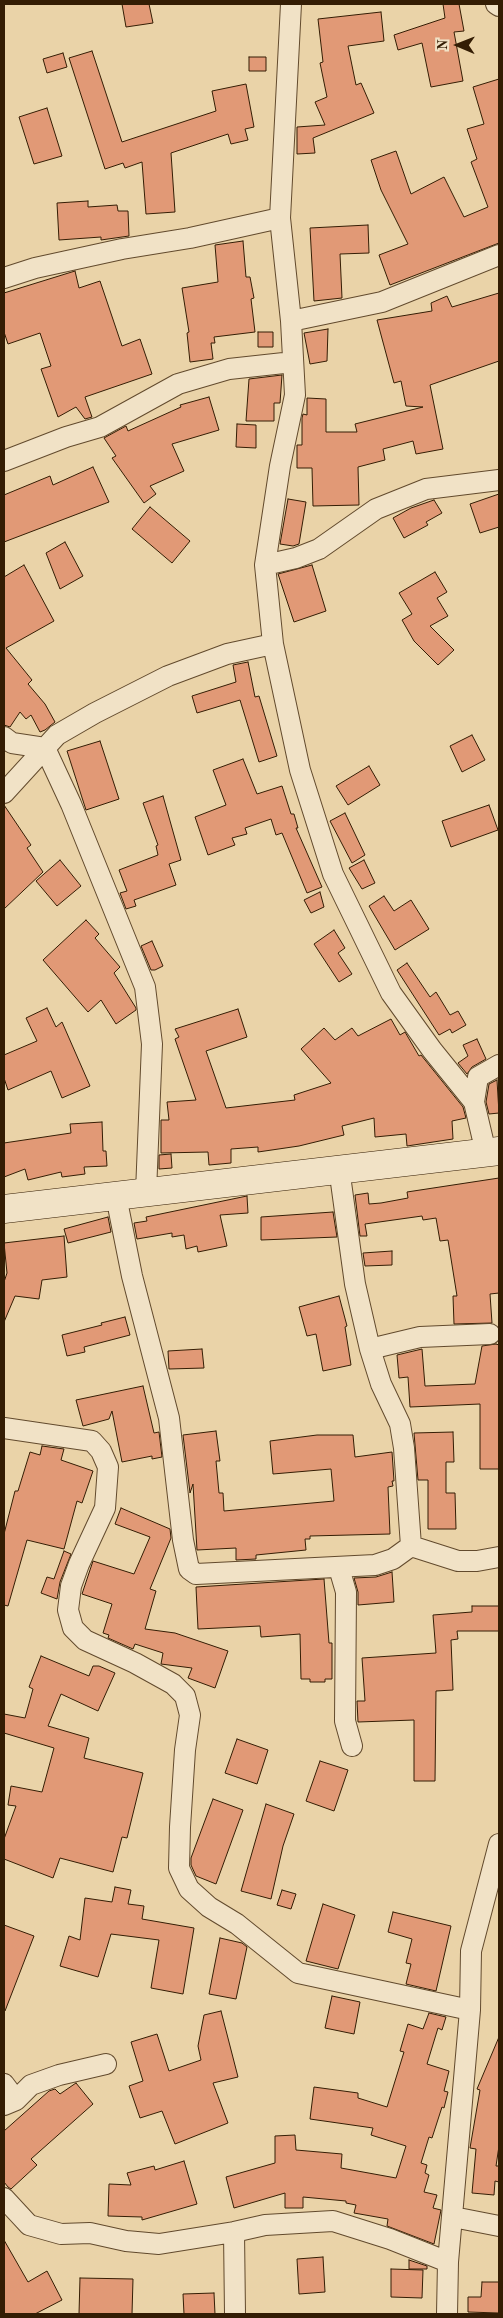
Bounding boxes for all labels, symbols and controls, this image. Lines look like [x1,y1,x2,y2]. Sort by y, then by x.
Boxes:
north arrow [433,20,483,70]
text: N [436,39,450,50]

